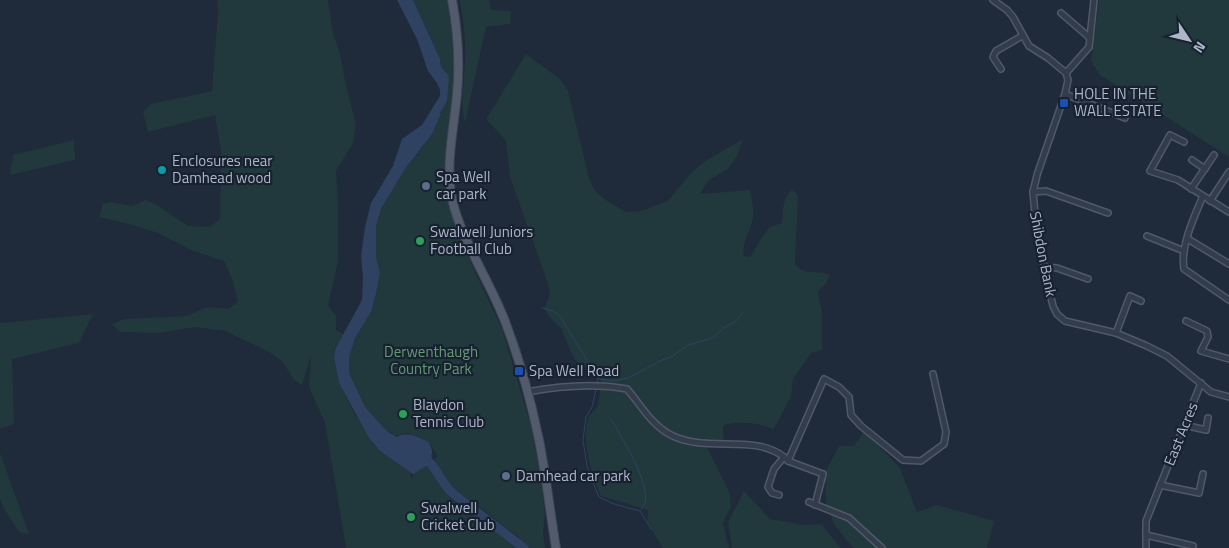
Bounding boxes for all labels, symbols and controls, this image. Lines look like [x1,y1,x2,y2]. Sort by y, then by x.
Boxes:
north arrow [1164,15,1214,65]
text: N [1189,38,1211,58]
place label: HOLE IN THE WALL ESTATE [1074,82,1162,122]
marker: HOLE IN THE WALL ESTATE [1058,97,1070,109]
place label: Enclosures near Damhead wood [172,149,272,189]
marker: Enclosures near Damhead wood [156,164,168,176]
place label: Spa Well car park [436,165,490,205]
marker: Spa Well car park [420,180,432,192]
street label: Shibdon Bank [1024,209,1063,299]
place label: Swalwell Juniors Football Club [430,220,533,260]
marker: Swalwell Juniors Football Club [414,235,426,247]
park label: Derwenthaugh Country Park [384,340,478,380]
place label: Spa Well Road [529,359,619,382]
marker: Spa Well Road [513,365,525,377]
place label: Blaydon Tennis Club [413,393,484,433]
street label: East Acres [1157,399,1204,469]
marker: Blaydon Tennis Club [397,408,409,420]
place label: Damhead car park [516,464,630,487]
marker: Damhead car park [500,470,512,482]
place label: Swalwell Cricket Club [421,496,495,536]
marker: Swalwell Cricket Club [405,511,417,523]

